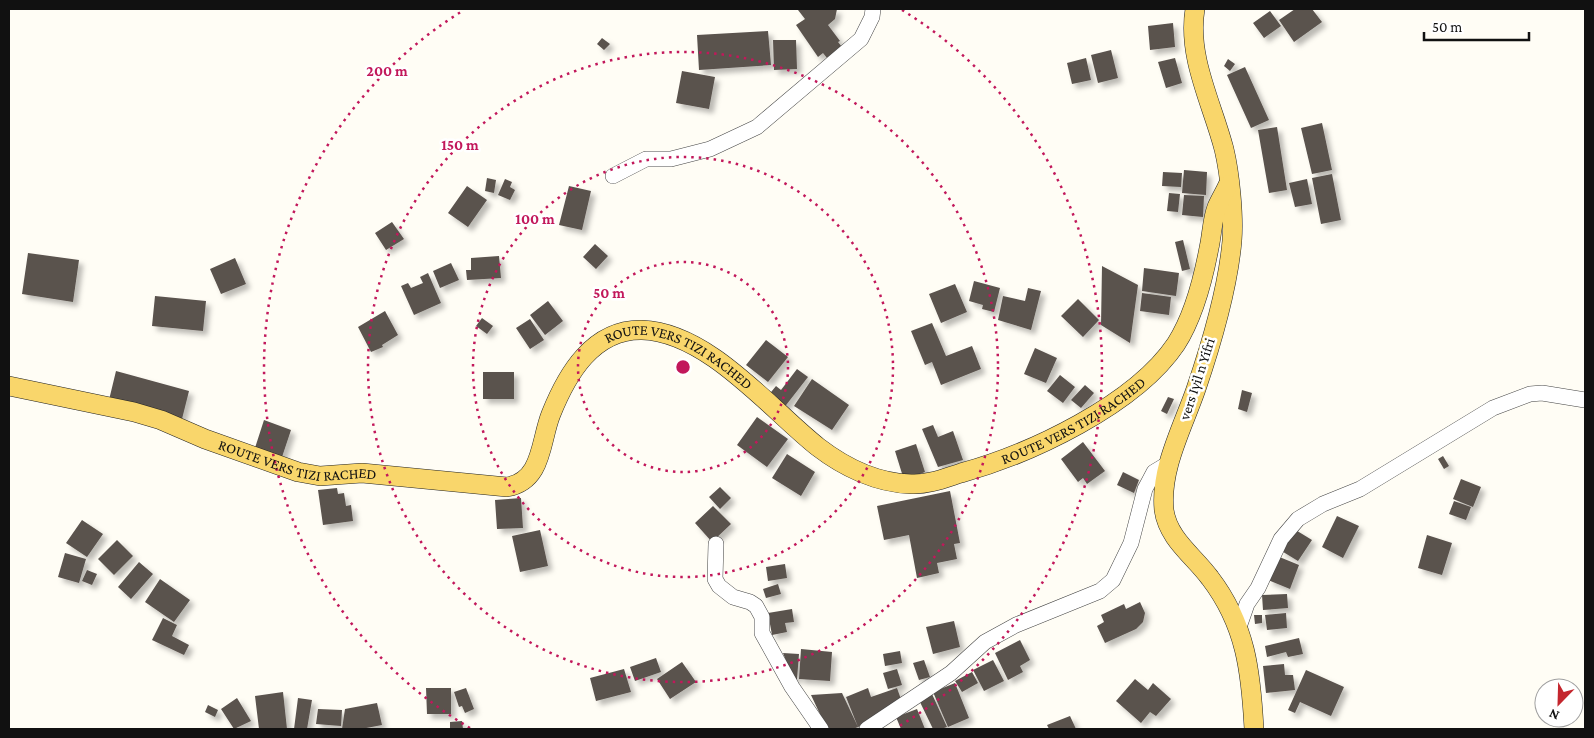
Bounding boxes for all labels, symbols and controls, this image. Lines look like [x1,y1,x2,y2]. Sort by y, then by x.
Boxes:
scale bar [1424,10,1529,42]
text: 50 m [1432,19,1462,35]
text: 200 m [366,63,408,79]
text: 150 m [441,137,479,153]
text: 100 m [515,211,555,227]
text: 50 m [593,285,625,301]
street label: ROUTE VERS TIZI RACHED [602,322,756,393]
street label: vers Iγil n Yifri [1176,336,1218,423]
centre of rings [674,358,692,376]
street label: ROUTE VERS TIZI RACHED [999,374,1149,467]
street label: ROUTE VERS TIZI RACHED [216,436,377,484]
north arrow [1534,678,1584,728]
text: N [1546,706,1561,724]

